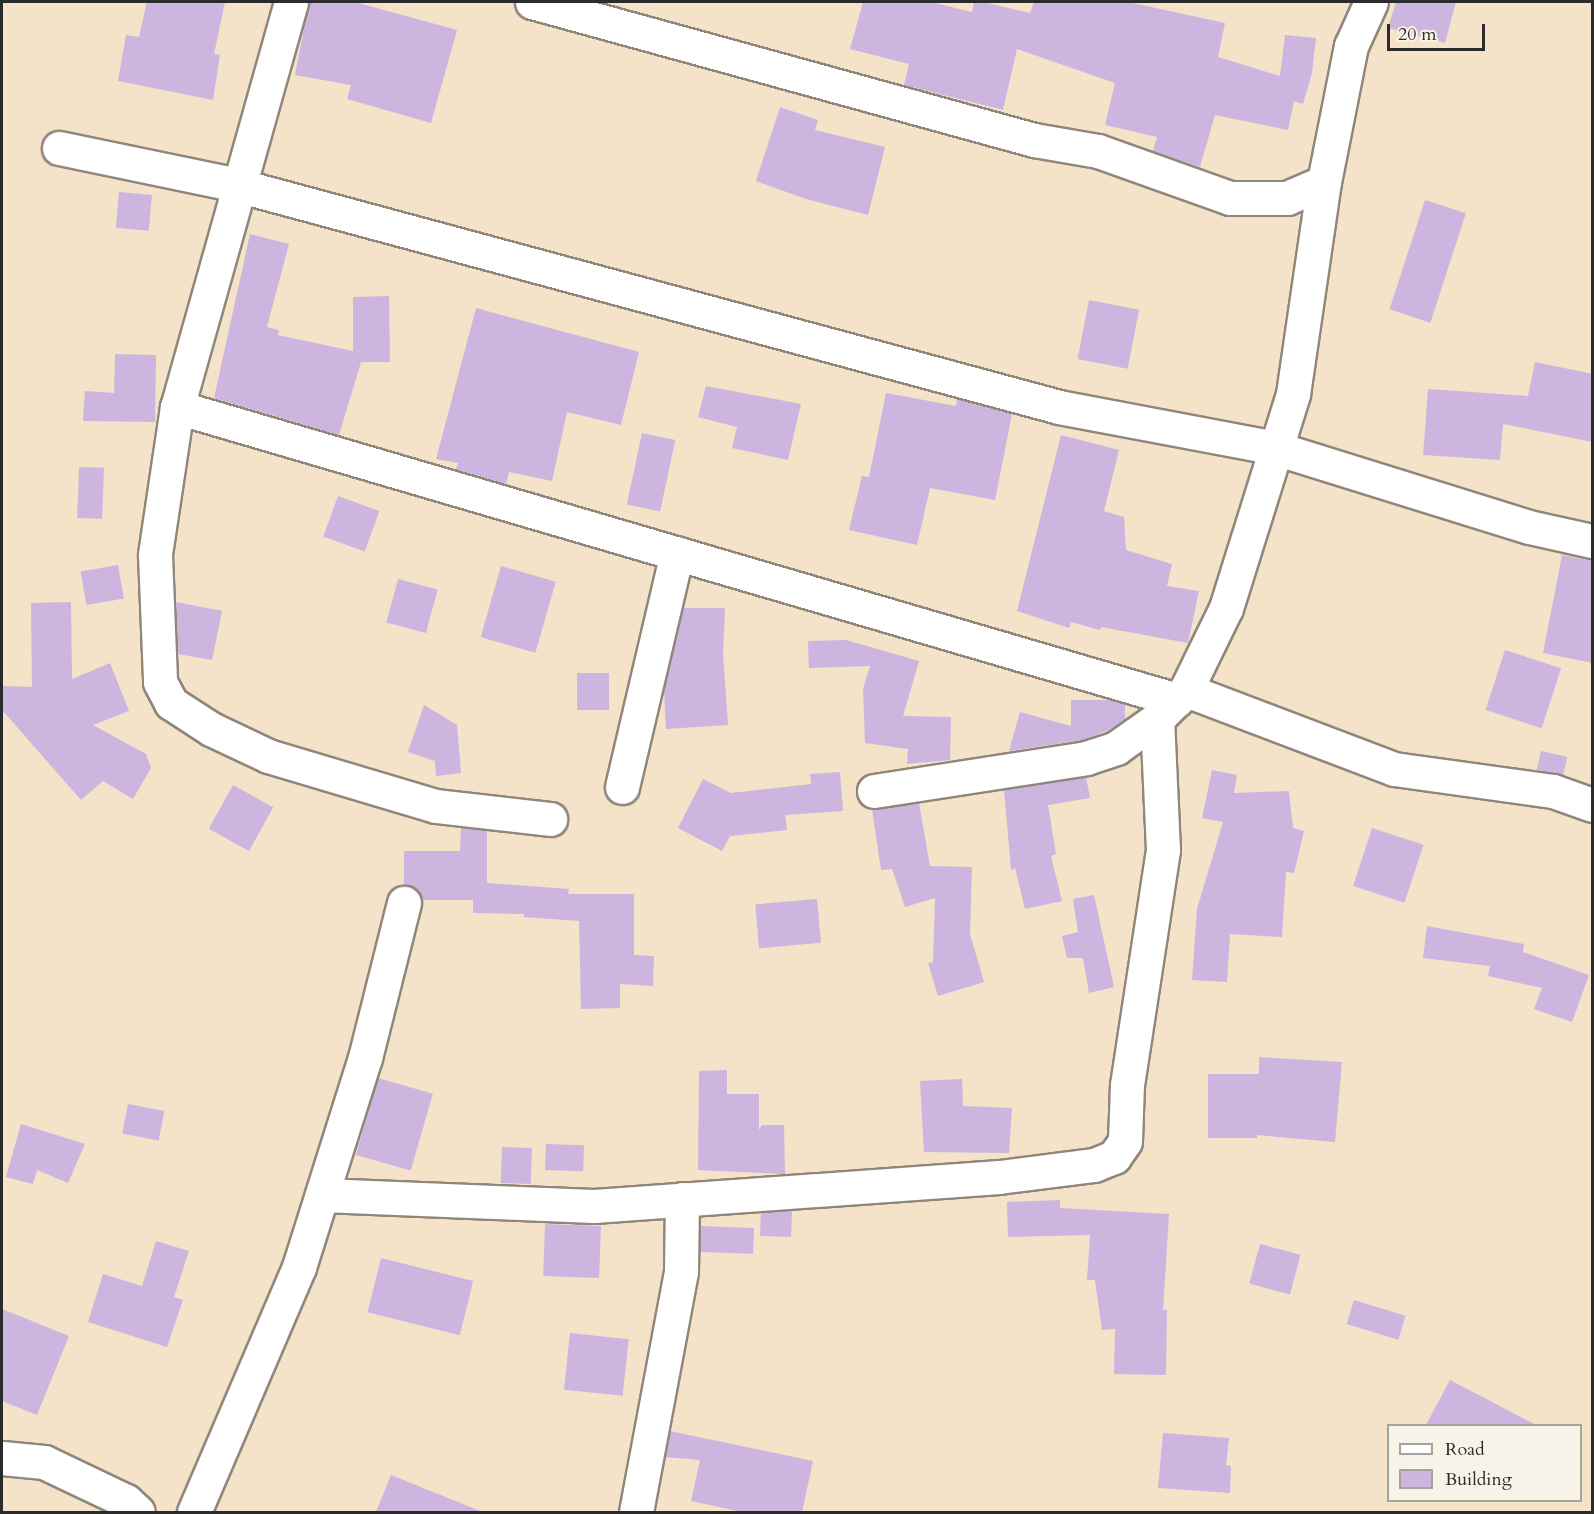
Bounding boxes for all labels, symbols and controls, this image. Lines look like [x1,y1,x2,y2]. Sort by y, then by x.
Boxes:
scale bar [1390,12,1488,50]
text: 20 m [1398,22,1437,47]
legend [1387,1424,1582,1502]
text: Road [1445,1437,1485,1462]
text: Building [1445,1467,1512,1492]

